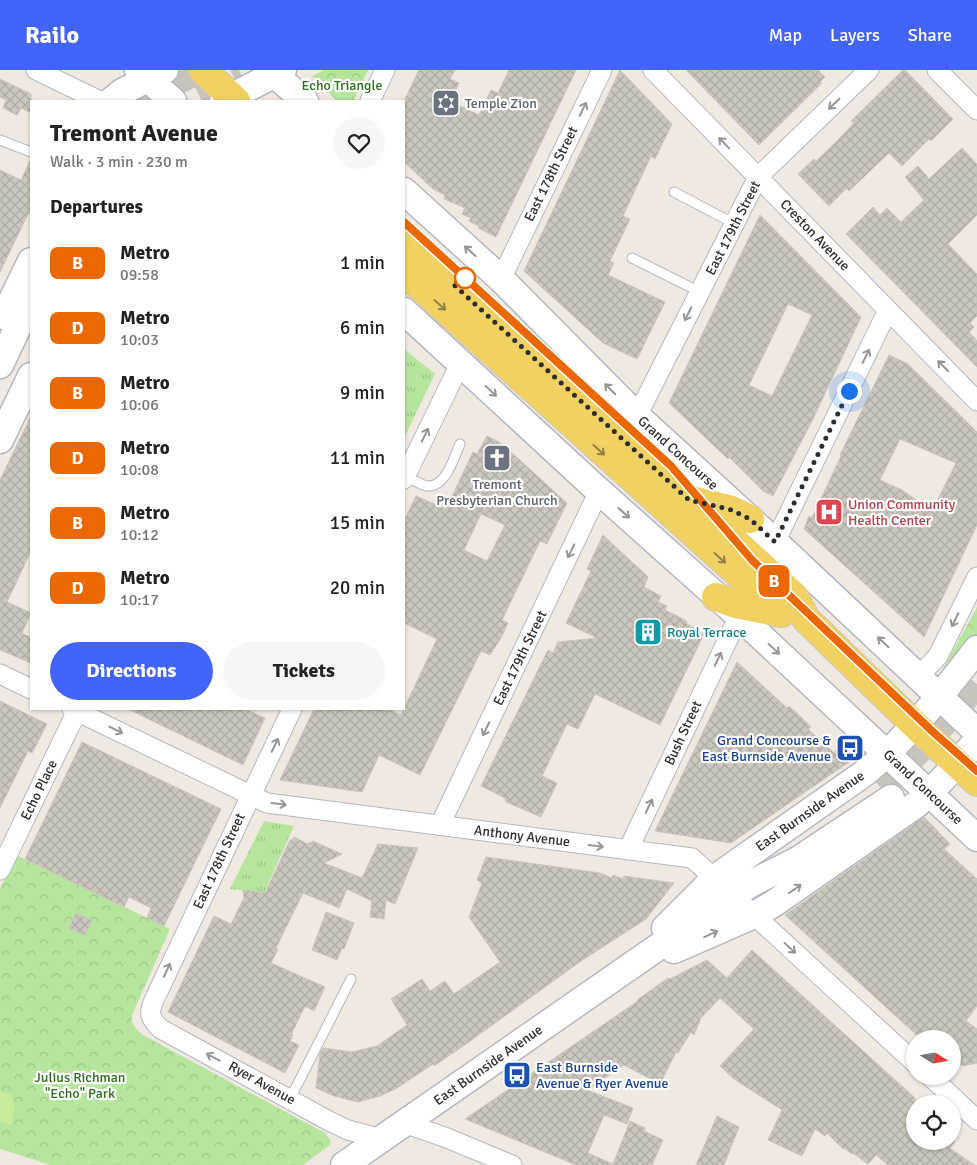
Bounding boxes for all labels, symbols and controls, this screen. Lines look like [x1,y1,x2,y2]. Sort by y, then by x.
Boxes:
text: Railo [25,20,79,50]
text: Map [769,24,802,46]
text: Layers [830,24,880,46]
text: Share [908,24,952,46]
park label: Echo Triangle [302,77,382,94]
synagogue icon: Temple Zion [431,88,461,118]
place label: Temple Zion [465,95,537,112]
one-way arrow [828,98,840,110]
one-way arrow [579,102,588,117]
button: heart [333,117,385,169]
text: Tremont Avenue [50,118,218,148]
street label: East 178th Street [521,124,581,224]
one-way arrow [718,136,730,149]
text: Walk · 3 min · 230 m [50,152,188,172]
street label: East 179th Street [702,178,764,278]
text: Departures [50,195,143,219]
street label: Creston Avenue [777,196,853,274]
text: Metro [120,241,170,265]
one-way arrow [463,245,476,256]
text: 1 min [340,251,385,275]
text: B [72,252,83,274]
text: 09:58 [120,265,159,285]
unlabelled marker [454,267,476,289]
one-way arrow [433,299,446,311]
text: Metro [120,306,170,330]
one-way arrow [683,307,693,322]
text: 6 min [340,316,385,340]
text: D [71,317,84,339]
text: 10:03 [120,330,159,350]
one-way arrow [862,349,871,364]
one-way arrow [937,360,949,372]
text: Metro [120,371,170,395]
your location [837,379,862,404]
text: 9 min [340,381,385,405]
text: B [72,382,83,404]
one-way arrow [604,383,617,395]
one-way arrow [485,385,498,397]
text: 10:06 [120,395,159,415]
street label: Grand Concourse [634,412,722,494]
one-way arrow [421,428,430,443]
text: Metro [120,436,170,460]
church icon: Tremont Presbyterian Church [482,443,512,473]
one-way arrow [592,444,605,455]
text: 11 min [330,446,385,470]
text: D [71,447,84,469]
text: 10:08 [120,460,159,480]
place label: Tremont Presbyterian Church [436,476,558,509]
place label: Union Community Health Center [848,496,956,529]
hospital icon: Union Community Health Center [814,497,844,527]
text: Metro [120,501,170,525]
one-way arrow [617,507,630,519]
text: 15 min [330,511,385,535]
text: B [72,512,83,534]
text: 10:12 [120,525,159,545]
one-way arrow [566,543,575,558]
one-way arrow [713,552,726,564]
line badge: B [758,565,790,597]
text: Metro [120,566,170,590]
text: B [768,570,780,592]
text: 20 min [330,576,385,600]
text: D [71,577,84,599]
text: 10:17 [120,590,159,610]
street label: East 179th Street [490,608,550,708]
one-way arrow [950,613,960,628]
building icon: Royal Terrace [633,617,663,647]
place label: Royal Terrace [667,624,746,641]
one-way arrow [877,637,890,648]
button: Directions [50,642,213,700]
button: Tickets [223,642,385,700]
one-way arrow [768,644,781,655]
one-way arrow [714,652,724,667]
street label: Bush Street [661,698,705,768]
one-way arrow [480,721,490,736]
one-way arrow [108,726,123,735]
place label: Grand Concourse & East Burnside Avenue [702,732,831,765]
bus stop icon: Grand Concourse & East Burnside Avenue [835,733,865,763]
one-way arrow [271,738,280,753]
street label: Grand Concourse [880,746,966,828]
street label: Echo Place [17,757,61,823]
street label: East Burnside Avenue [752,767,868,855]
one-way arrow [271,799,287,809]
one-way arrow [645,799,654,814]
street label: East 178th Street [189,810,249,912]
street label: Anthony Avenue [473,822,571,850]
one-way arrow [588,841,604,851]
one-way arrow [788,884,802,894]
one-way arrow [703,929,718,939]
one-way arrow [784,942,796,954]
one-way arrow [163,963,173,978]
street label: East Burnside Avenue [430,1021,546,1109]
north arrow [906,1030,961,1085]
map controls [906,1030,961,1150]
one-way arrow [206,1052,221,1061]
street label: Ryer Avenue [226,1058,298,1108]
place label: East Burnside Avenue & Ryer Avenue [536,1059,668,1092]
bus stop icon: East Burnside Avenue & Ryer Avenue [502,1060,532,1090]
park label: Julius Richman "Echo" Park [35,1069,125,1102]
button: locate [906,1095,961,1150]

